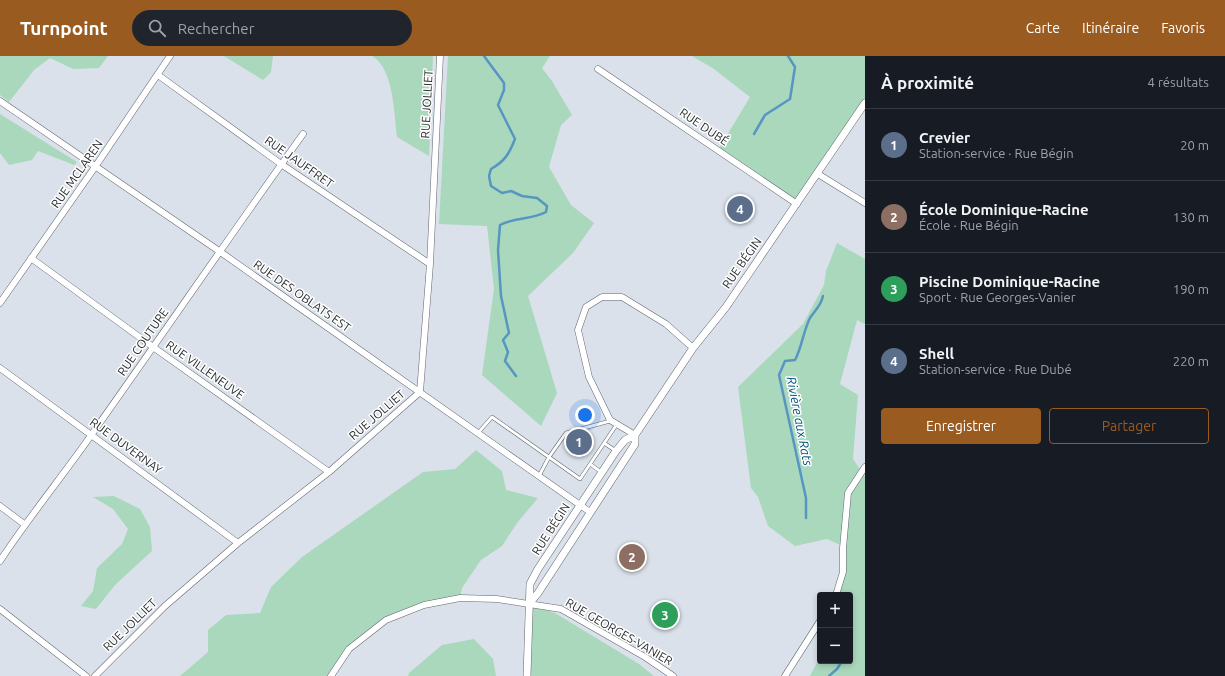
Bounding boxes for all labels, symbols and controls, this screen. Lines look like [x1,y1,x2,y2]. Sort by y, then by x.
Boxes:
search box [132,10,412,46]
text: Turnpoint [20,17,108,39]
icon: search [146,17,168,39]
text: Rechercher [178,20,254,37]
text: Carte [1026,20,1060,36]
text: Itinéraire [1082,20,1139,36]
text: Favoris [1161,20,1205,36]
street label: RUE JOLLIET [418,69,435,139]
text: À proximité [881,73,974,92]
text: 4 résultats [1148,75,1209,89]
street label: RUE DUBÉ [677,105,731,148]
text: Crevier [919,129,970,146]
street label: RUE JAUFFRET [263,133,336,190]
street label: RUE MCLAREN [48,137,105,210]
text: 1 [890,138,898,152]
text: 20 m [1180,138,1209,152]
text: Station-service · Rue Bégin [919,146,1074,160]
pin: 4 [727,194,753,224]
text: École Dominique-Racine [919,201,1089,218]
text: 2 [890,210,898,224]
text: 130 m [1173,210,1209,224]
text: École · Rue Bégin [919,218,1019,232]
street label: RUE BÉGIN [719,235,764,291]
street label: RUE DES OBLATS EST [251,257,353,334]
text: Piscine Dominique-Racine [919,273,1100,290]
text: 3 [890,282,898,296]
text: 190 m [1173,282,1209,296]
text: Sport · Rue Georges-Vanier [919,290,1076,304]
street label: RUE COUTURE [115,305,171,378]
street label: RUE VILLENEUVE [164,338,247,402]
text: Shell [919,345,954,362]
text: 4 [890,354,898,368]
text: 220 m [1173,354,1209,368]
text: Station-service · Rue Dubé [919,362,1072,376]
water label: Rivière aux Rats [784,375,816,467]
street label: RUE JOLLIET [346,387,407,442]
your location [575,405,595,425]
button: Enregistrer [881,408,1041,444]
button: Partager [1049,408,1209,444]
street label: RUE DUVERNAY [88,415,165,476]
pin: 1 [566,427,592,457]
street label: RUE BÉGIN [529,500,572,557]
pin: 2 [619,542,645,572]
map controls [817,592,853,664]
button: + [817,592,853,628]
street label: RUE JOLLIET [100,596,159,653]
street label: RUE GEORGES-VANIER [563,596,676,668]
pin: 3 [652,600,678,630]
button: − [817,628,853,664]

